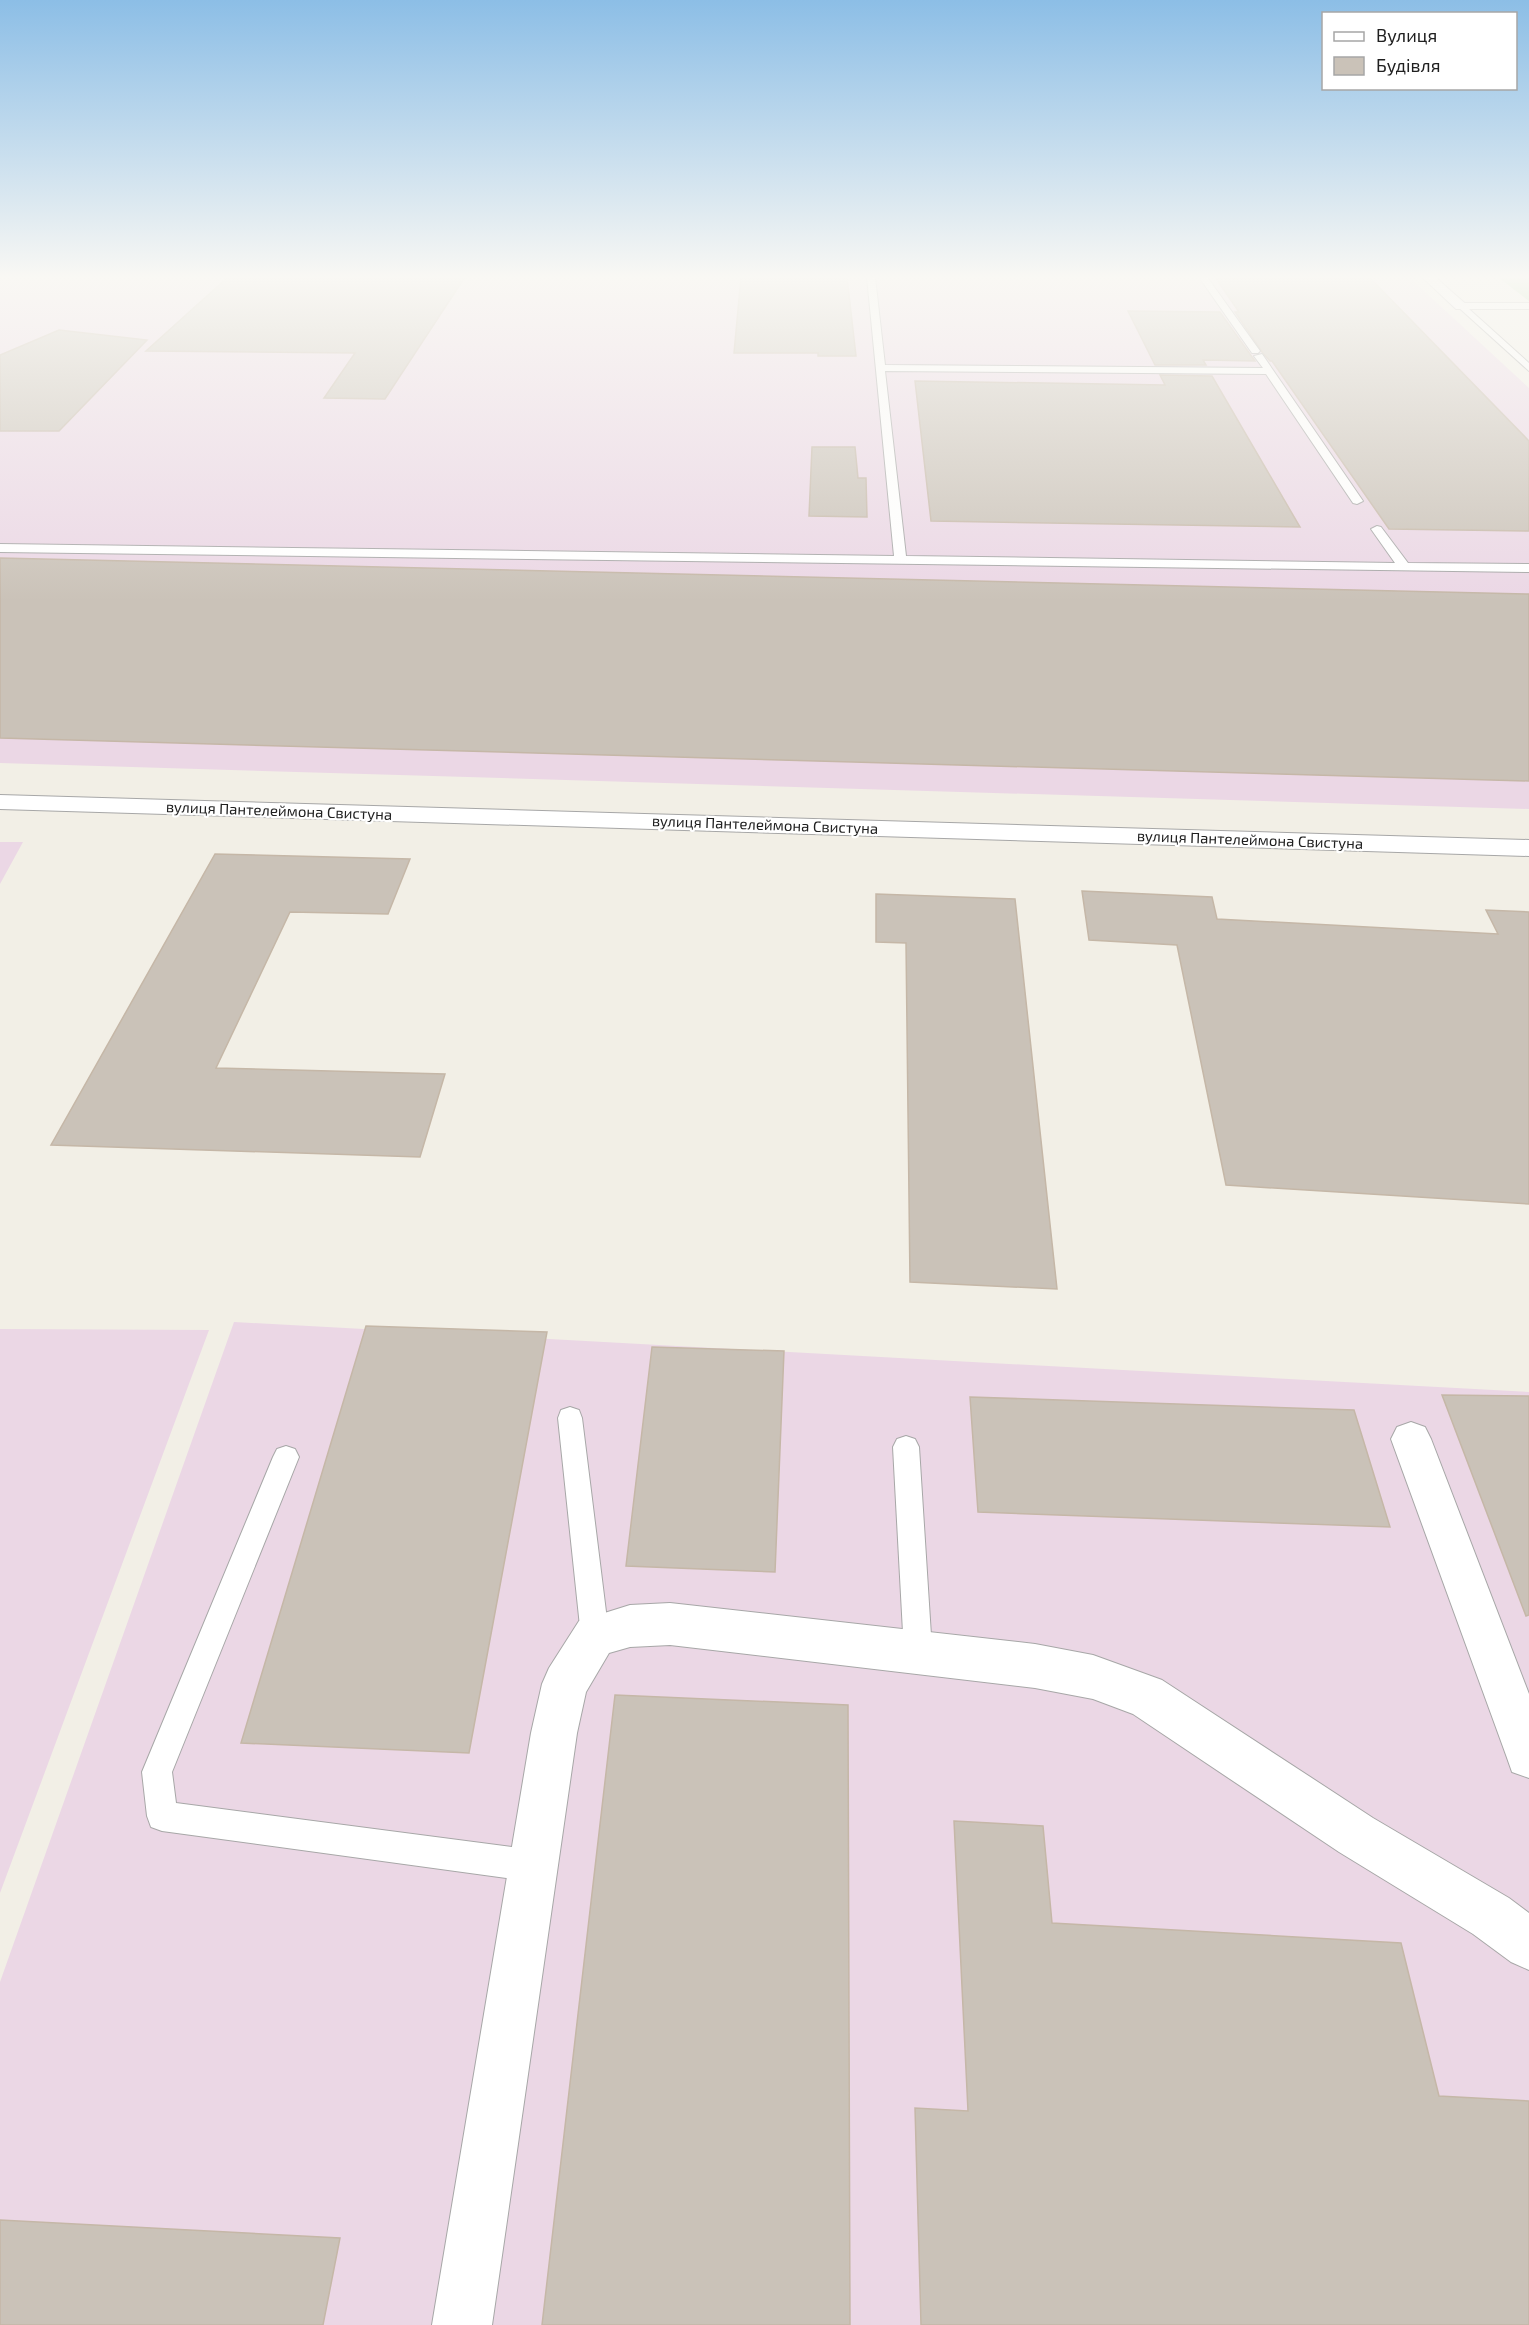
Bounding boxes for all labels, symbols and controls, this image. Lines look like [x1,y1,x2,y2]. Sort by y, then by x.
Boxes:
legend [1322,12,1517,90]
text: Вулиця [1376,24,1437,46]
text: Будівля [1376,54,1440,76]
street label: вулиця Пантелеймона Свистуна [165,797,393,824]
street label: вулиця Пантелеймона Свистуна [651,811,879,838]
street label: вулиця Пантелеймона Свистуна [1136,826,1364,853]

